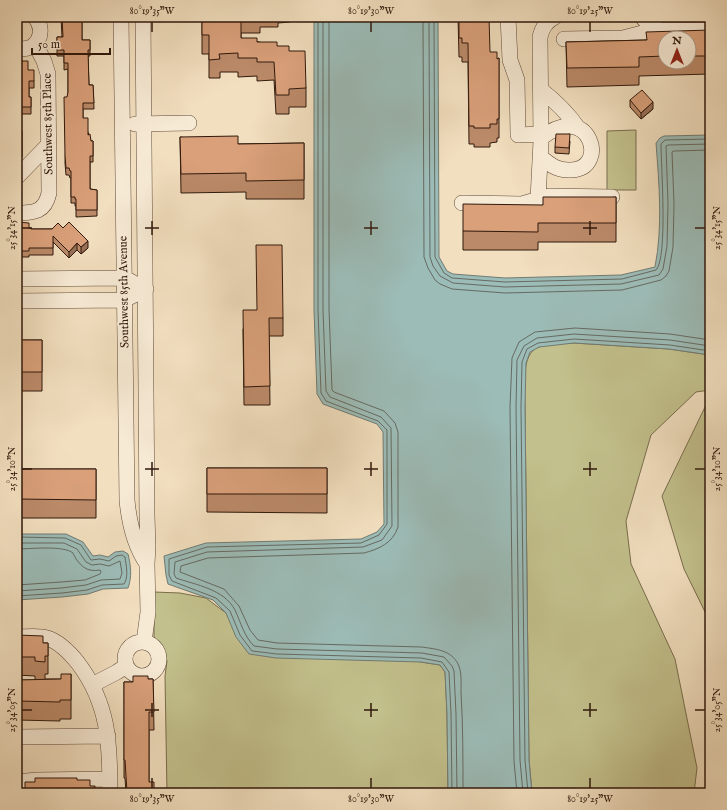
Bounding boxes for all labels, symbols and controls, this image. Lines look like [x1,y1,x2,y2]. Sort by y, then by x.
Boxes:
text: 80°19'35"W [130,5,175,18]
text: 80°19'30"W [348,5,394,18]
text: 80°19'25"W [567,5,613,18]
scale bar [32,30,110,56]
north arrow [657,30,697,70]
text: N [671,34,682,48]
text: 50 m [38,37,60,52]
street label: Southwest 85th Place [40,73,56,175]
text: 25°34'15"N [6,206,19,250]
text: 25°34'15"N [711,206,724,250]
street label: Southwest 85th Avenue [116,235,132,348]
text: 25°34'10"N [6,446,19,492]
text: 25°34'10"N [711,446,724,492]
text: 25°34'05"N [6,687,19,733]
text: 25°34'05"N [711,687,724,733]
text: 80°19'35"W [130,793,175,806]
text: 80°19'30"W [348,793,394,806]
text: 80°19'25"W [567,793,613,806]

